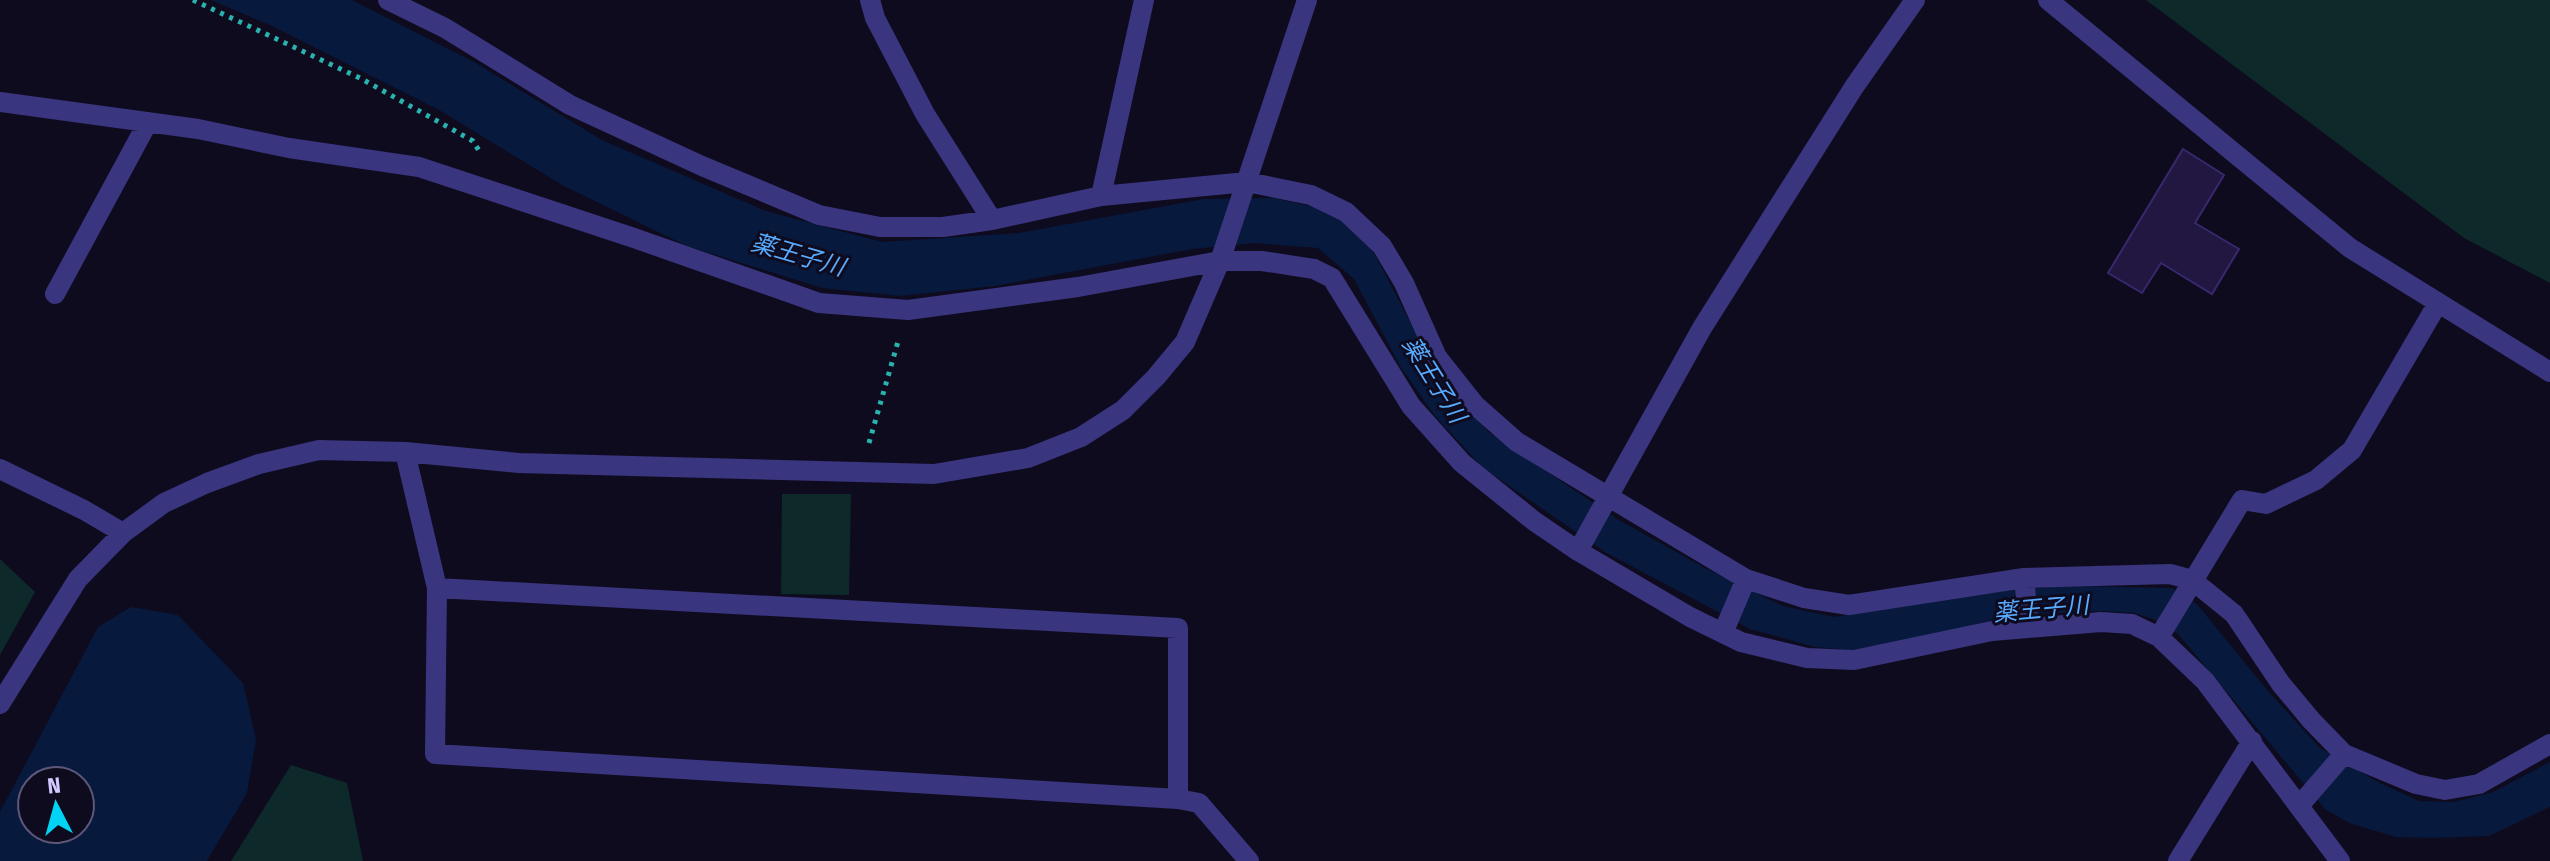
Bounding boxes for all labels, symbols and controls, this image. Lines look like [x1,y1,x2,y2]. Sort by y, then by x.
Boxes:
water label: 薬王子川 [748,228,851,283]
water label: 薬王子川 [1397,332,1473,431]
water label: 薬王子川 [1992,591,2093,627]
north arrow [16,765,96,845]
text: N [46,771,62,800]

